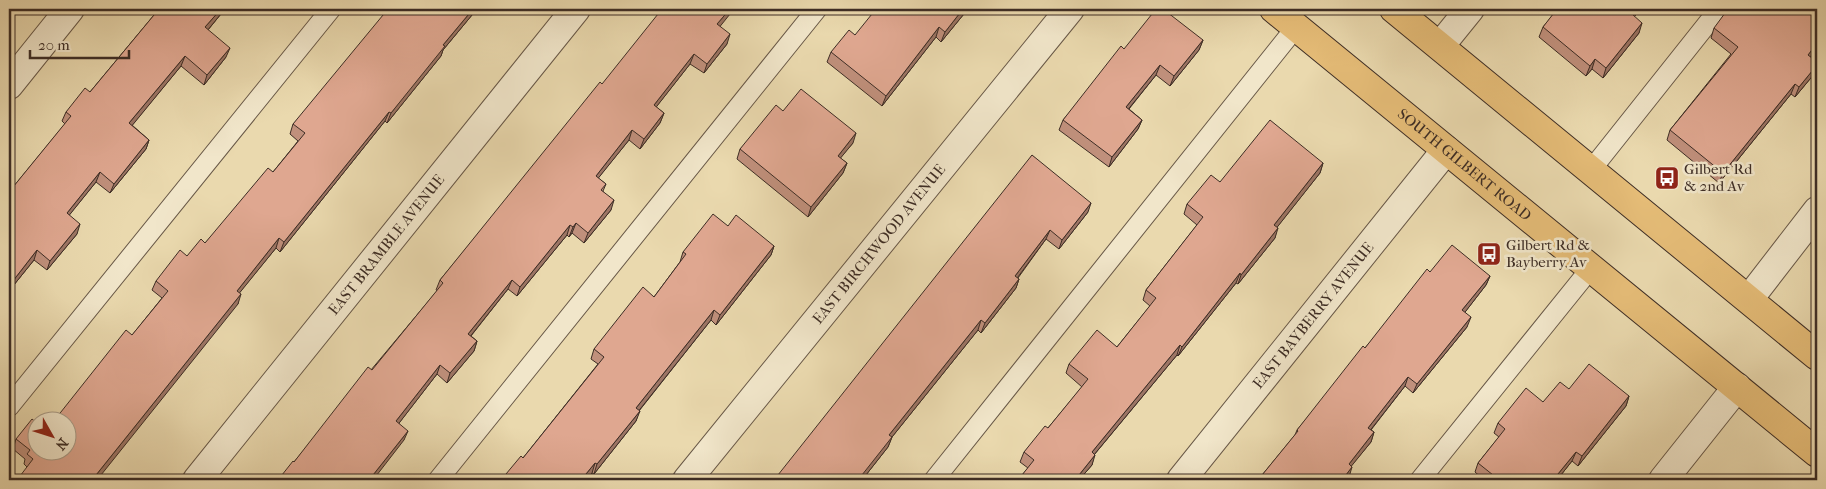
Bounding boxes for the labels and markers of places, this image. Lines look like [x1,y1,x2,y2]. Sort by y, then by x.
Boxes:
place label: Gilbert Rd & 2nd Av [1684,160,1753,195]
bus stop icon: Gilbert Rd & 2nd Av [1654,165,1680,191]
place label: Gilbert Rd & Bayberry Av [1506,236,1590,271]
bus stop icon: Gilbert Rd & Bayberry Av [1476,241,1502,267]

